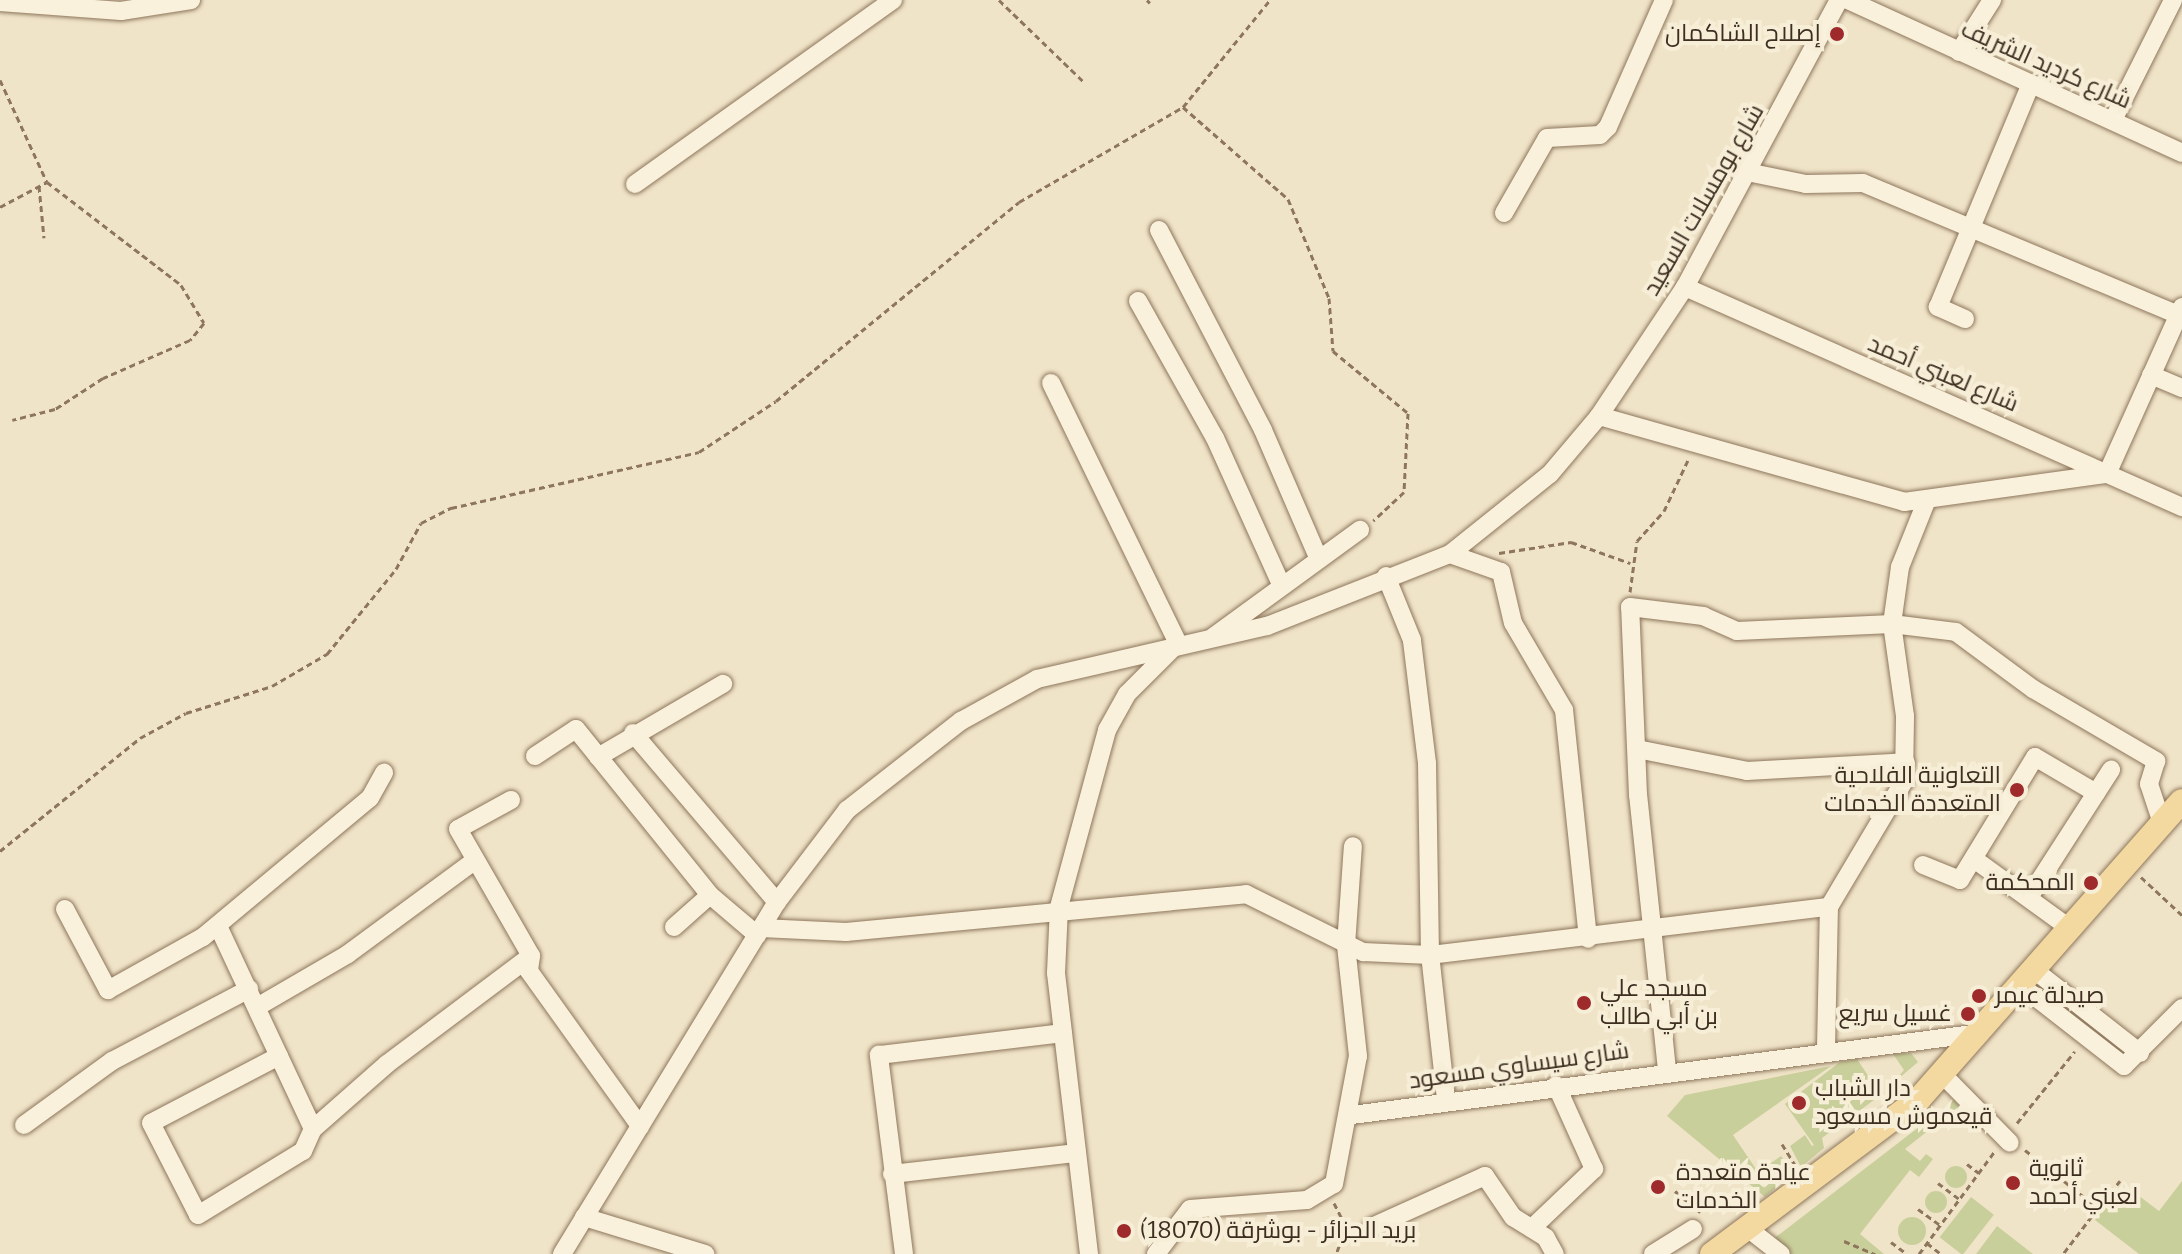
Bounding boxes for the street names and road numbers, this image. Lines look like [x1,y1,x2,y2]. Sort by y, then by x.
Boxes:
street label: شارع كرديد الشريف [1956,15,2136,115]
street label: شارع بومسلات السعيد [1637,99,1771,301]
street label: شارع لعبني أحمد [1864,329,2022,419]
street label: شارع سيساوي مسعود [1407,1036,1631,1096]

